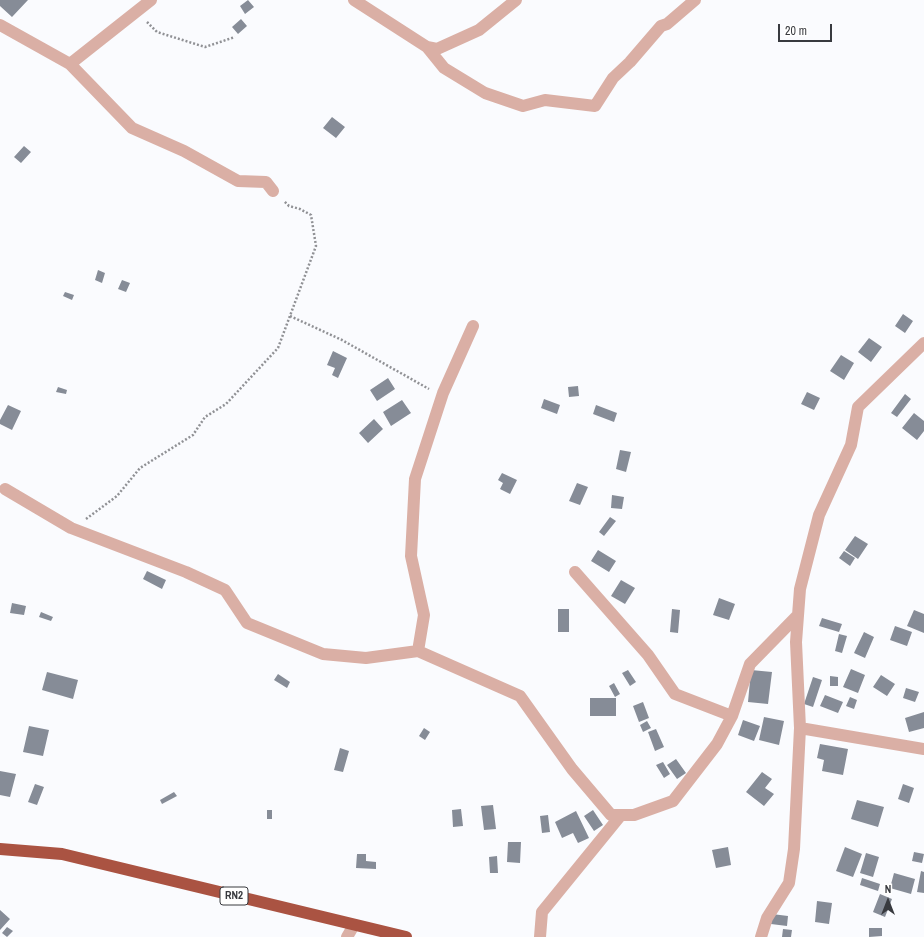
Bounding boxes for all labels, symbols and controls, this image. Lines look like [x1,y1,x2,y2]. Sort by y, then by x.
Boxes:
scale bar [780,16,834,42]
text: 20 m [785,23,807,39]
north arrow [868,881,908,921]
text: N [885,882,891,896]
road number: RN2 [220,887,248,905]

